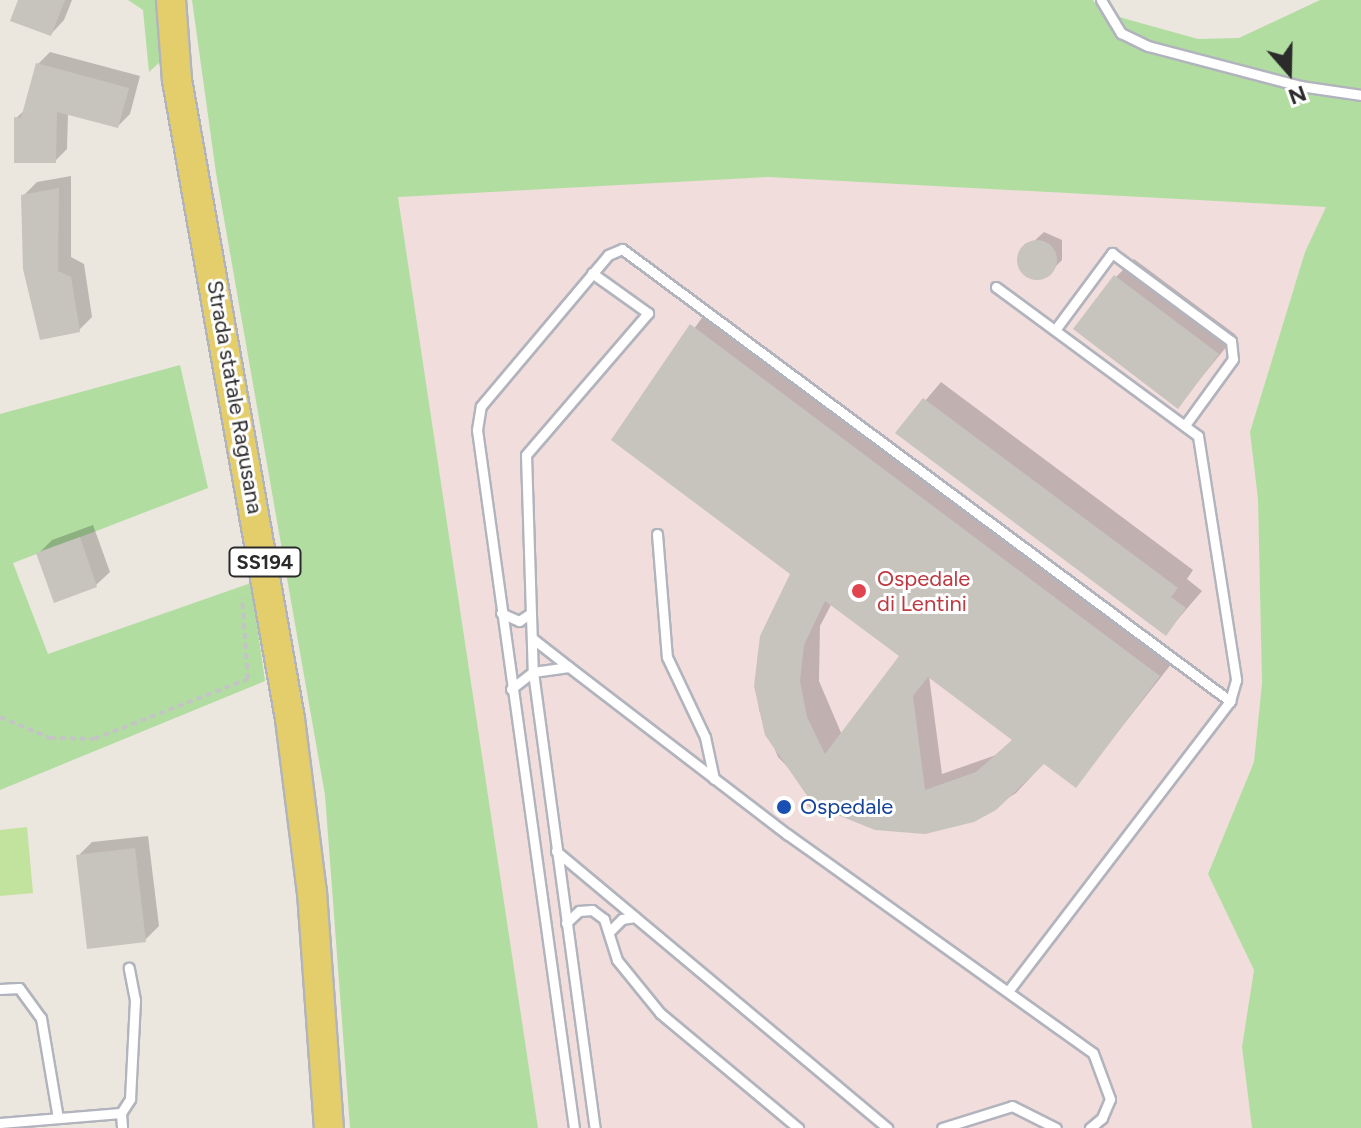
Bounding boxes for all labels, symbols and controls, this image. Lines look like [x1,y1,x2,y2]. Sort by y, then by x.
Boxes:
north arrow [1249,32,1329,112]
text: N [1285,79,1310,111]
street label: Strada statale Ragusana [201,278,269,516]
road number: SS194 [227,546,303,578]
place label: Ospedale di Lentini [877,565,970,616]
marker: Ospedale di Lentini [848,580,870,602]
place label: Ospedale [800,794,893,820]
marker: Ospedale [775,798,793,816]

